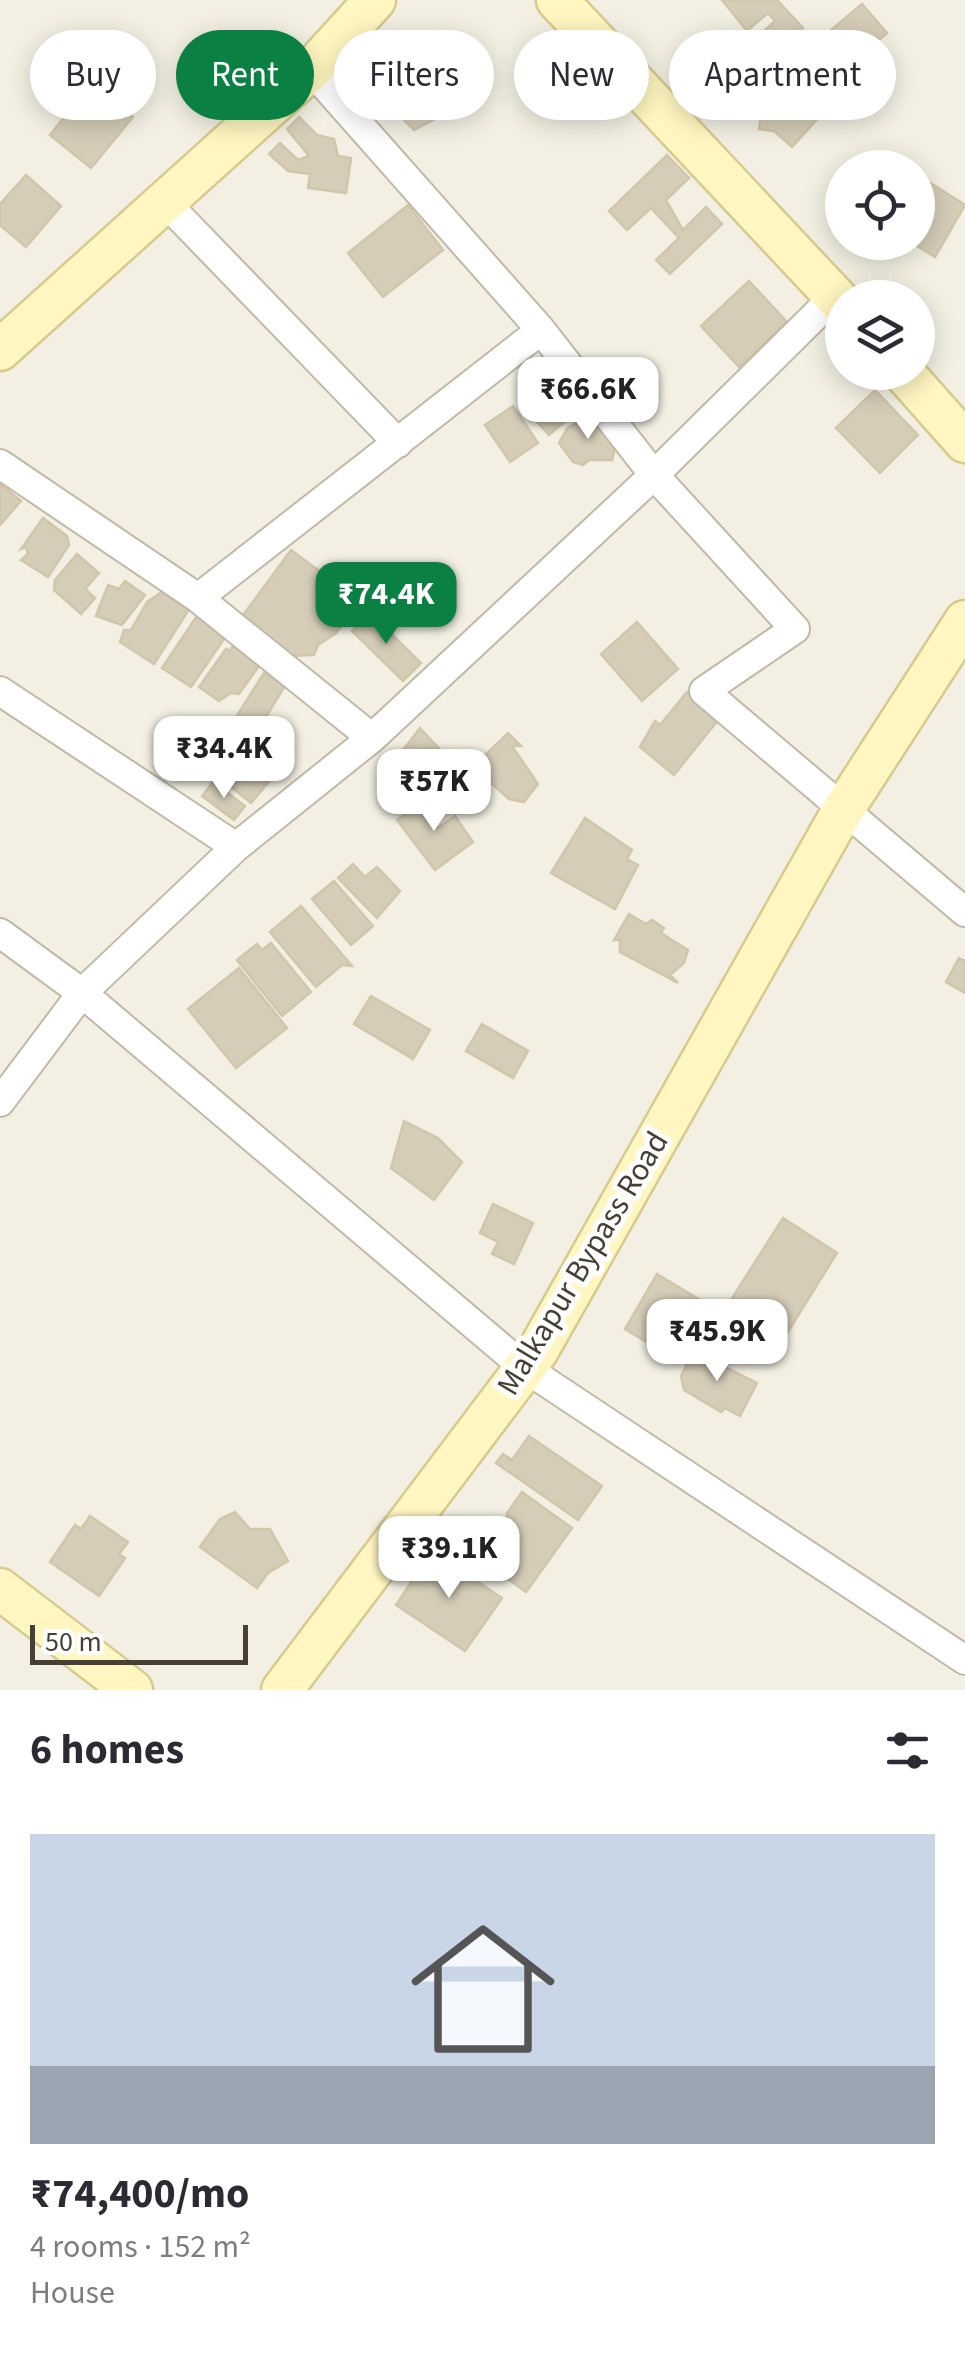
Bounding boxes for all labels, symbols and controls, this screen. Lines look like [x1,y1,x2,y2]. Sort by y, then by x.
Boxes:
chip: Buy [30,30,156,120]
chip: Rent [176,30,314,120]
chip: Filters [334,30,494,120]
chip: New [514,30,649,120]
chip: Apartment [669,30,896,120]
map controls [825,150,935,390]
button: locate [825,150,935,260]
button: layers [825,280,935,390]
pin: ₹66.6K [507,357,669,442]
text: ₹66.6K [540,366,636,412]
pin: ₹74.4K [305,562,467,647]
text: ₹74.4K [338,571,434,617]
pin: ₹34.4K [143,716,305,801]
text: ₹34.4K [176,725,272,771]
pin: ₹57K [375,749,493,834]
text: ₹57K [399,758,469,804]
street label: Malkapur Bypass Road [486,1123,680,1404]
pin: ₹45.9K [636,1299,798,1384]
text: ₹45.9K [669,1308,765,1354]
pin: ₹39.1K [368,1516,530,1601]
text: ₹39.1K [401,1525,497,1571]
scale bar [30,1620,248,1664]
text: 50 m [45,1622,102,1662]
text: 6 homes [30,1720,184,1780]
icon: filters [880,1723,935,1778]
icon: home [393,1899,573,2079]
text: ₹74,400/mo [30,2164,249,2224]
text: 4 rooms · 152 m² [30,2224,251,2270]
text: House [30,2270,115,2316]

